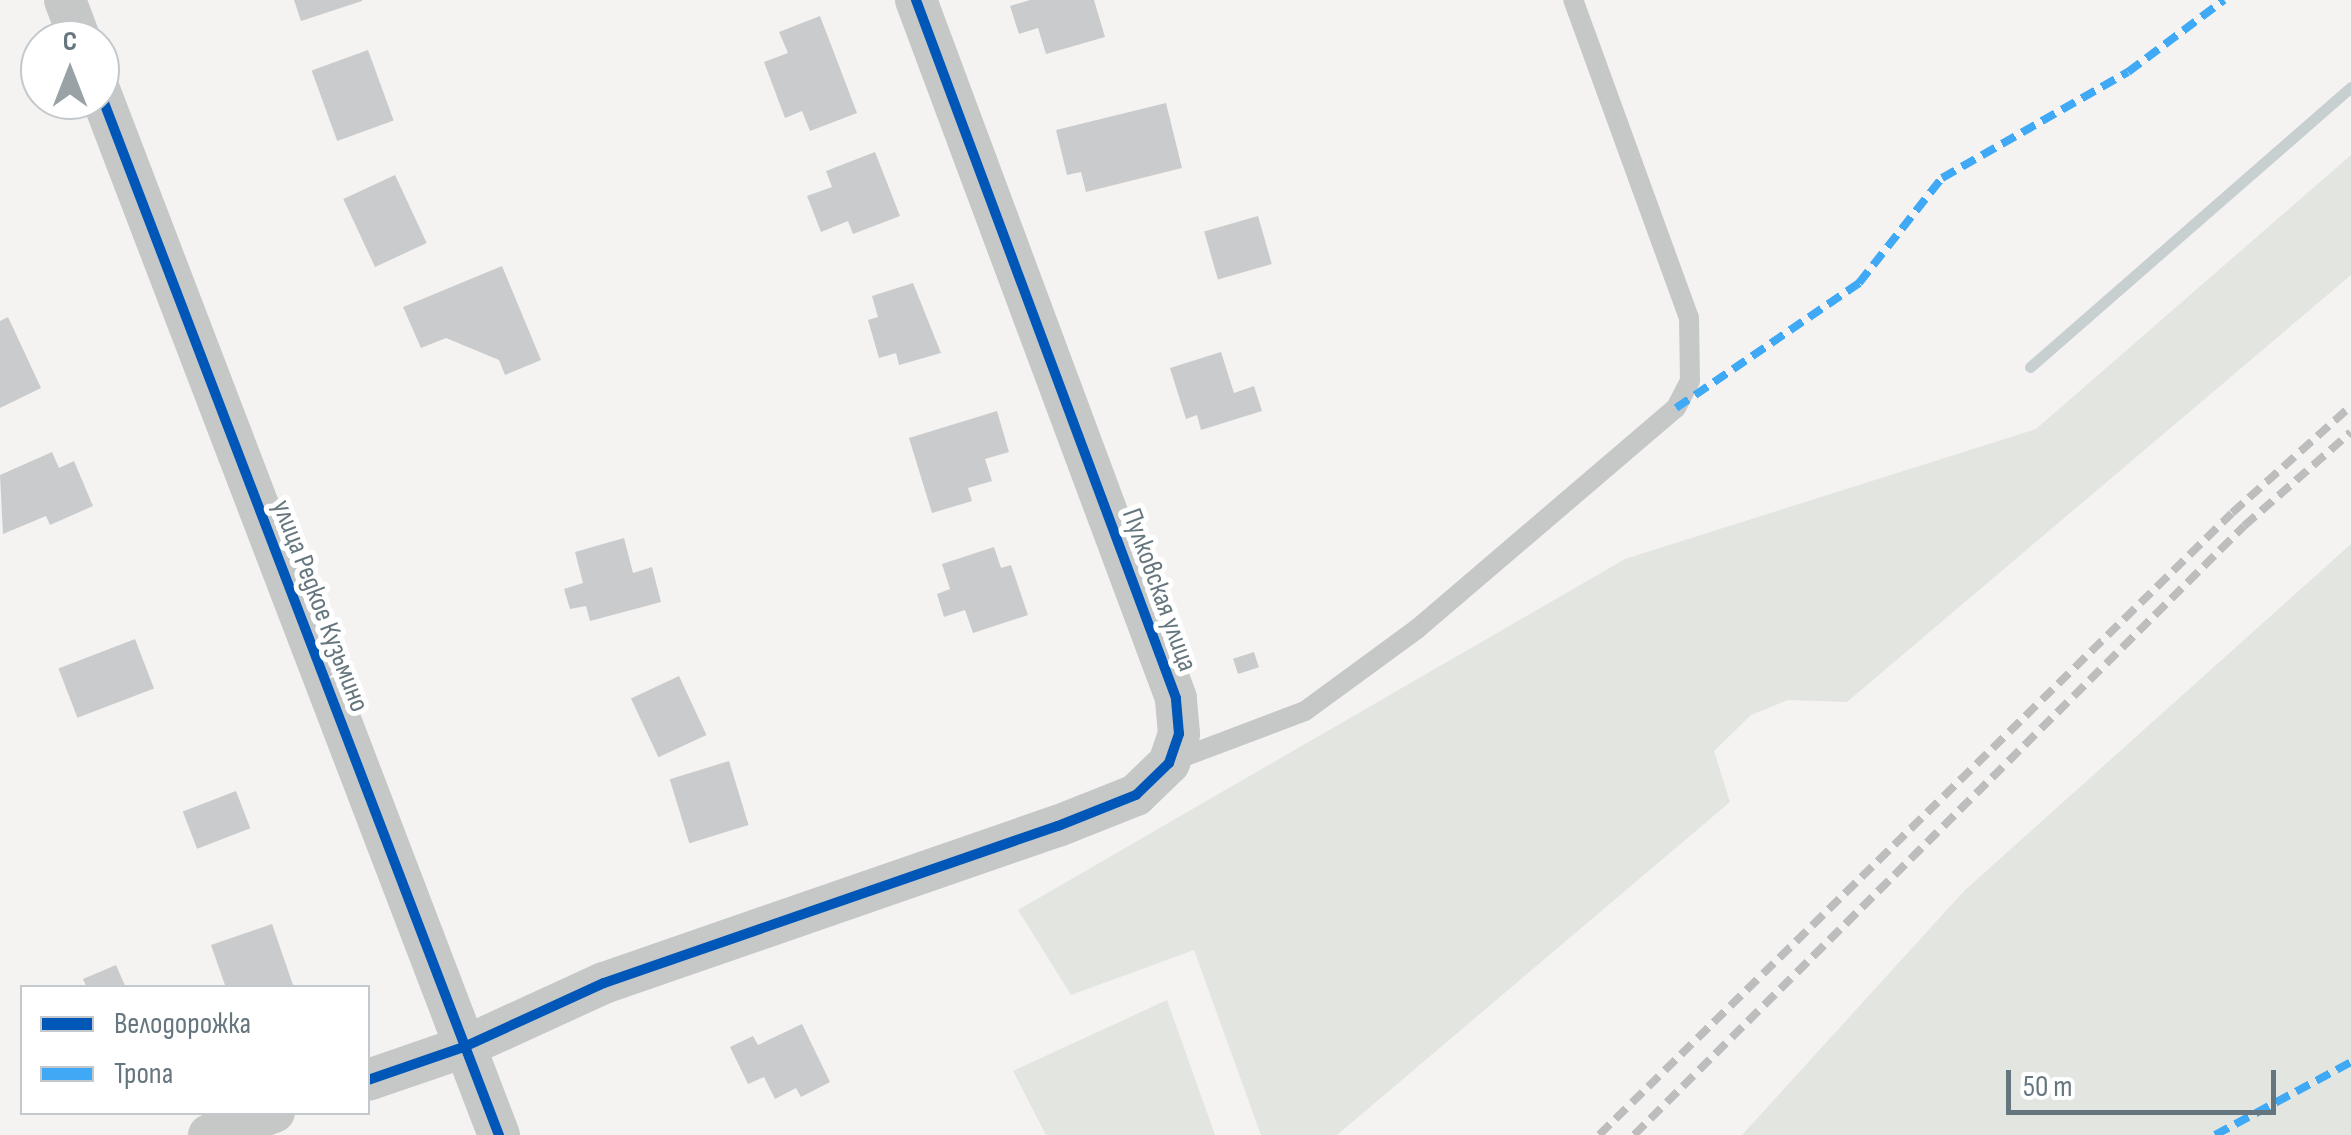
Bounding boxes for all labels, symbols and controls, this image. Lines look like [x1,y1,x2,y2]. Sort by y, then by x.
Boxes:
north arrow [20,20,120,120]
text: С [63,25,77,58]
street label: улица Редкое Кузьмино [264,495,376,717]
street label: Пулковская улица [1114,504,1204,676]
legend [20,985,370,1115]
text: Велодорожка [114,1006,251,1042]
scale bar [2011,1050,2281,1112]
text: Тропа [114,1056,173,1092]
text: 50 m [2023,1069,2072,1105]

